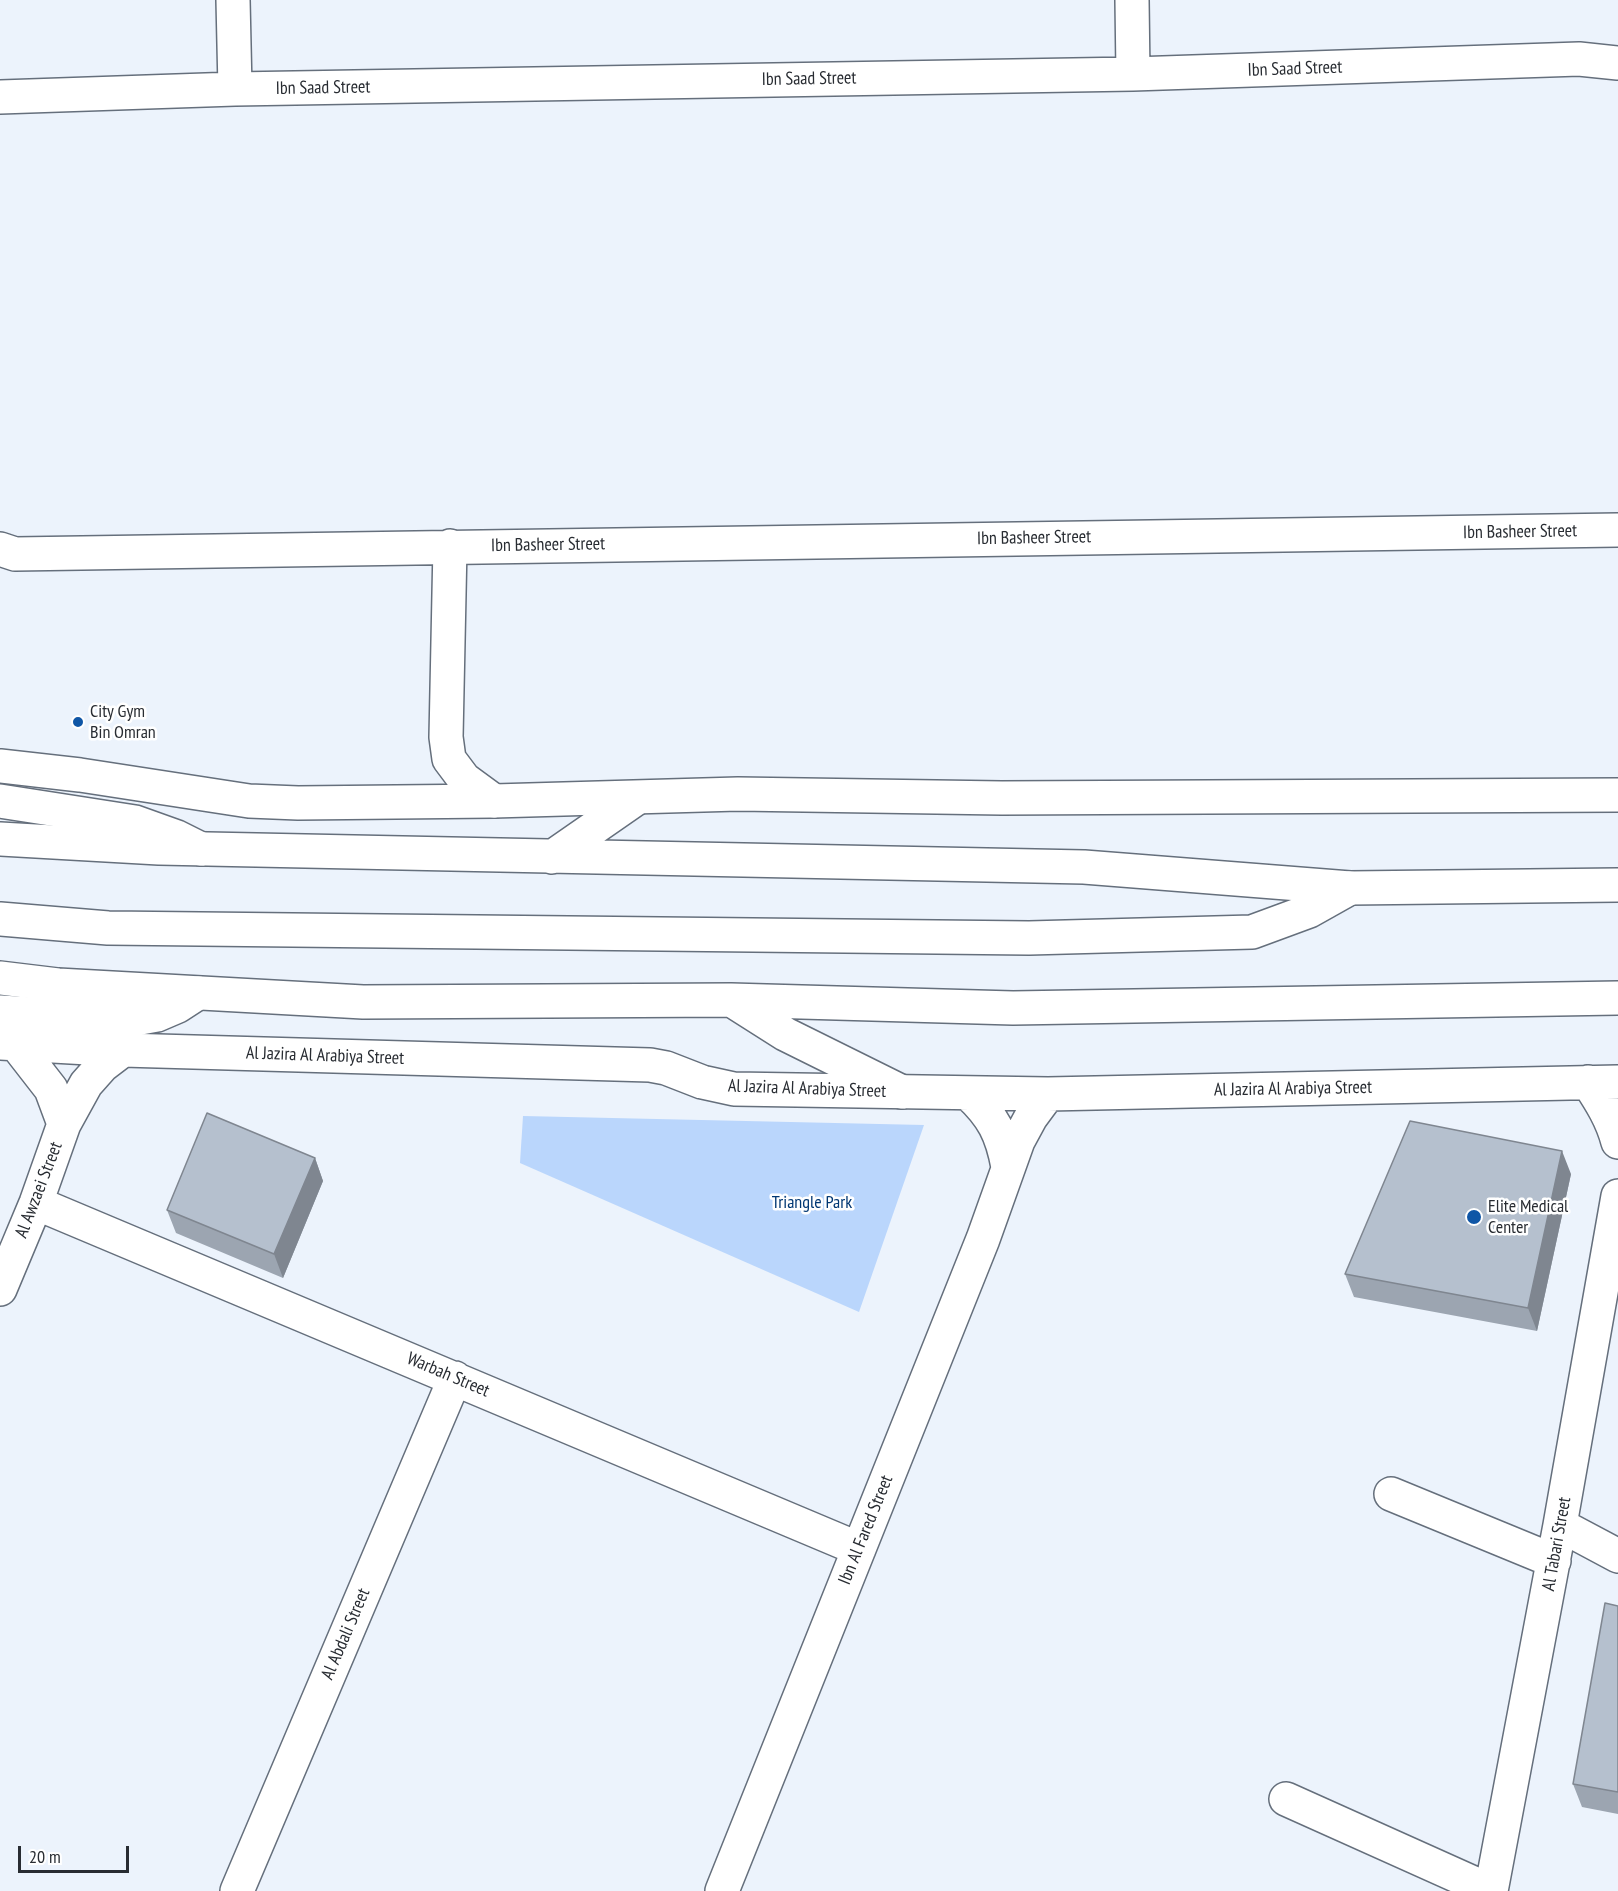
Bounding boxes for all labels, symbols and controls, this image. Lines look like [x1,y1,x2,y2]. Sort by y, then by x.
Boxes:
street label: Ibn Saad Street [1247,57,1343,81]
street label: Ibn Saad Street [761,67,857,91]
street label: Ibn Saad Street [275,76,371,100]
street label: Ibn Basheer Street [1463,520,1577,544]
street label: Ibn Basheer Street [977,526,1091,550]
street label: Ibn Basheer Street [491,533,605,557]
place label: City Gym Bin Omran [90,701,156,744]
marker: City Gym Bin Omran [71,715,85,729]
street label: Al Jazira Al Arabiya Street [246,1042,404,1070]
street label: Al Jazira Al Arabiya Street [728,1075,886,1103]
street label: Al Jazira Al Arabiya Street [1214,1077,1372,1101]
street label: Al Awzaei Street [11,1139,67,1241]
park label: Triangle Park [772,1192,852,1214]
place label: Elite Medical Center [1488,1196,1568,1238]
marker: Elite Medical Center [1465,1208,1483,1226]
street label: Warbah Street [403,1348,493,1402]
street label: Ibn Al Fared Street [834,1472,898,1588]
street label: Al Tabari Street [1538,1495,1576,1593]
street label: Al Abdali Street [317,1585,375,1683]
scale bar [21,1834,132,1872]
text: 20 m [29,1845,61,1868]

